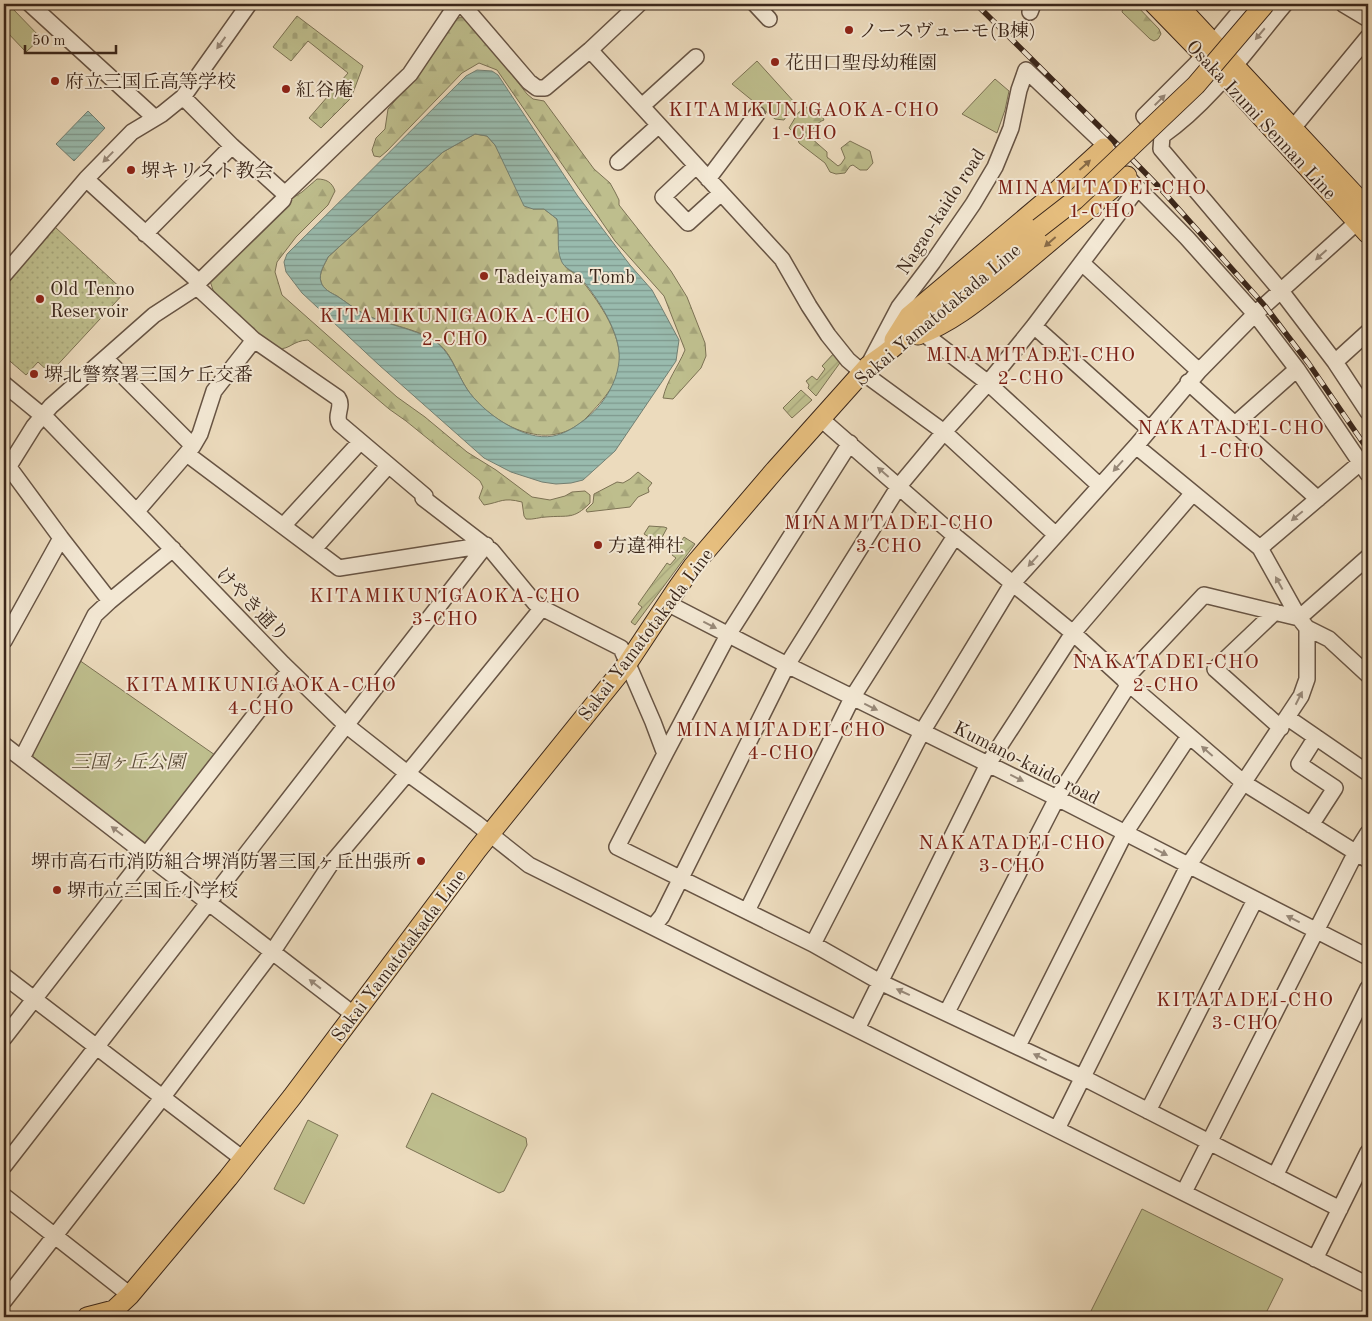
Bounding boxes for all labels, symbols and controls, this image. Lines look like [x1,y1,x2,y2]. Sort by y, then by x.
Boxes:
place label: ノースヴューモ(B棟) [859,21,1036,42]
scale bar [25,22,116,54]
marker: ノースヴューモ(B棟) [843,24,855,36]
one-way arrow [1254,28,1265,41]
text: 50 m [32,34,66,49]
one-way arrow [216,36,226,50]
street label: Osaka Izumi Sennan Line [1182,37,1339,204]
place label: 花田口聖母幼稚園 [785,53,937,74]
marker: 花田口聖母幼稚園 [769,56,781,68]
place label: 府立三国丘高等学校 [65,72,236,93]
marker: 府立三国丘高等学校 [49,75,61,87]
place label: 紅谷庵 [296,80,353,101]
marker: 紅谷庵 [280,83,292,95]
one-way arrow [1154,94,1166,106]
district label: KITAMIKUNIGAOKA-CHO 1-CHO [668,101,940,144]
street label: Nagao-kaido road [894,146,990,279]
one-way arrow [102,151,114,163]
one-way arrow [1079,159,1091,171]
place label: 堺キリスト教会 [141,160,274,182]
marker: 堺キリスト教会 [125,164,137,176]
district label: MINAMITADEI-CHO 1-CHO [997,179,1207,222]
one-way arrow [1044,236,1057,247]
street label: Sakai Yamatotakada Line [852,241,1025,391]
one-way arrow [1315,250,1328,261]
place label: Tadeiyama Tomb [494,269,635,288]
marker: Tadeiyama Tomb [478,270,490,282]
place label: Old Tenno Reservoir [50,281,135,322]
marker: Old Tenno Reservoir [34,293,46,305]
district label: KITAMIKUNIGAOKA-CHO 2-CHO [319,307,591,350]
district label: MINAMITADEI-CHO 2-CHO [926,346,1136,389]
place label: 堺北警察署三国ケ丘交番 [44,364,253,386]
marker: 堺北警察署三国ケ丘交番 [28,368,40,380]
district label: NAKATADEI-CHO 1-CHO [1137,419,1325,462]
one-way arrow [1112,459,1124,471]
one-way arrow [877,467,889,478]
one-way arrow [1291,511,1304,522]
district label: MINAMITADEI-CHO 3-CHO [784,514,994,557]
place label: 方違神社 [608,536,684,557]
marker: 方違神社 [592,539,604,551]
street label: Sakai Yamatotakada Line [576,546,718,725]
one-way arrow [1027,555,1039,567]
street label: けやき通り [211,564,292,647]
one-way arrow [1275,576,1284,589]
district label: KITAMIKUNIGAOKA-CHO 3-CHO [309,587,581,630]
one-way arrow [703,622,717,630]
district label: NAKATADEI-CHO 2-CHO [1072,653,1260,696]
district label: KITAMIKUNIGAOKA-CHO 4-CHO [125,676,397,719]
one-way arrow [1295,691,1303,706]
one-way arrow [864,703,878,711]
street label: Kumano-kaido road [950,719,1102,809]
district label: MINAMITADEI-CHO 4-CHO [676,721,886,764]
one-way arrow [1200,746,1213,757]
park label: 三国ヶ丘公園 [71,752,188,773]
one-way arrow [1009,774,1024,783]
one-way arrow [111,825,124,836]
district label: NAKATADEI-CHO 3-CHO [918,834,1106,877]
one-way arrow [1154,848,1169,856]
place label: 堺市高石市消防組合堺消防署三国ヶ丘出張所 [31,851,411,873]
marker: 堺市高石市消防組合堺消防署三国ヶ丘出張所 [415,855,427,867]
street label: Sakai Yamatotakada Line [329,867,471,1046]
place label: 堺市立三国丘小学校 [67,881,238,902]
marker: 堺市立三国丘小学校 [51,884,63,896]
one-way arrow [1286,915,1301,923]
one-way arrow [309,978,322,989]
one-way arrow [896,988,910,996]
district label: KITATADEI-CHO 3-CHO [1156,991,1334,1034]
one-way arrow [1032,1052,1047,1061]

